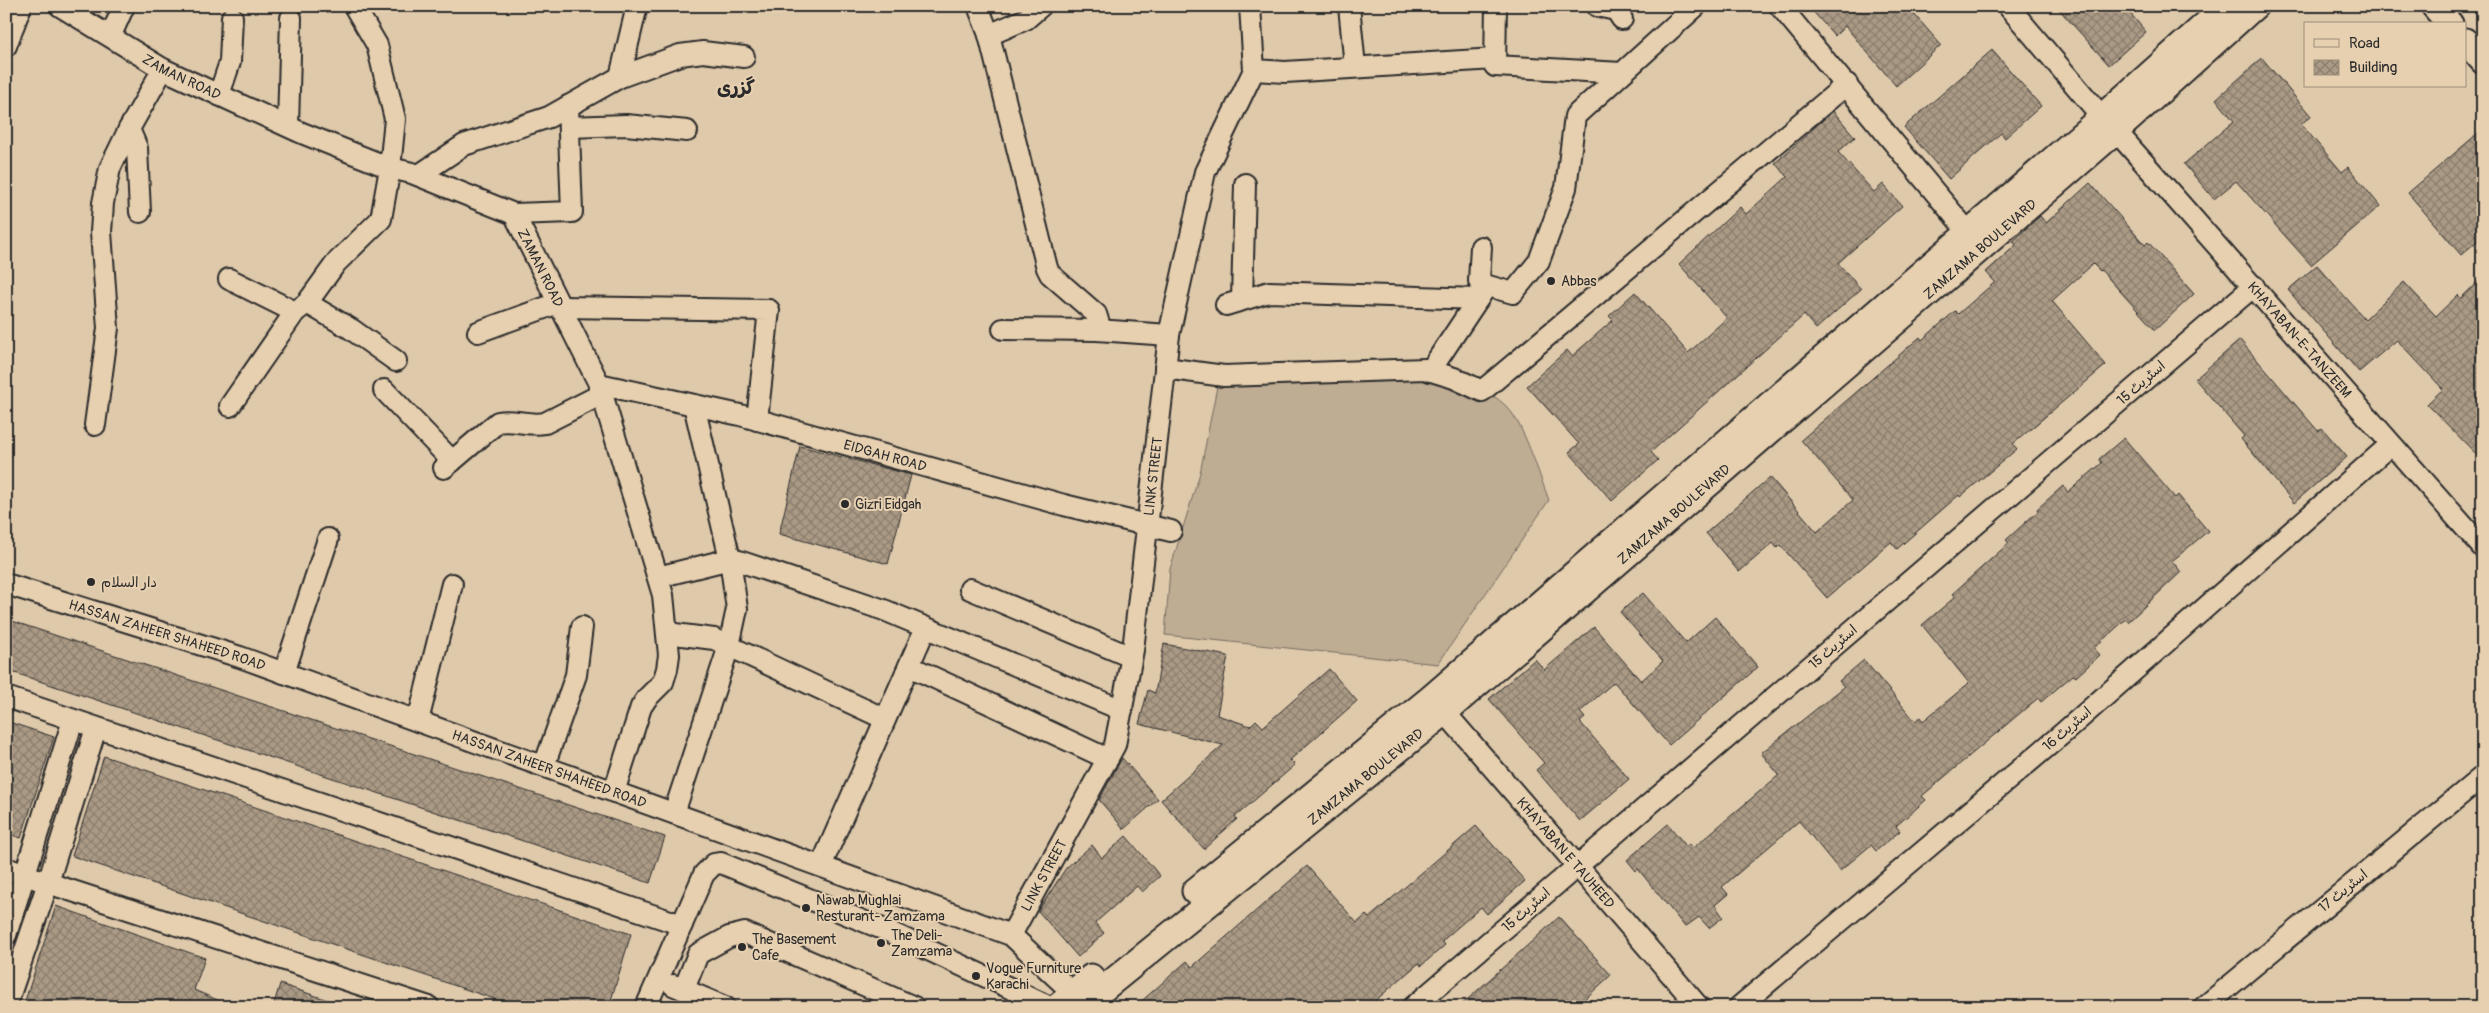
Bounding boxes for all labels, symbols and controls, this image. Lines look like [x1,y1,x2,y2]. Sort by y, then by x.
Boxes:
legend [2304,22,2466,88]
text: Road [2349,34,2380,53]
street label: ZAMAN ROAD [139,50,224,103]
text: Building [2349,58,2397,77]
district label: گزری [717,76,756,100]
street label: ZAMZAMA BOULEVARD [1920,195,2040,303]
street label: ZAMAN ROAD [514,226,568,310]
place label: Abbas [1561,273,1597,290]
marker: Abbas [1545,275,1557,287]
street label: KHAYABAN-E-TANZEEM [2244,278,2355,401]
street label: اسٹریٹ 15 [2113,357,2169,409]
street label: EIDGAH ROAD [842,436,929,475]
street label: LINK STREET [1140,436,1166,517]
street label: ZAMZAMA BOULEVARD [1614,460,1734,568]
place label: Gizri Eidgah [855,496,921,513]
marker: Gizri Eidgah [839,498,851,510]
place label: دار السلام [101,574,157,593]
marker: دار السلام [85,576,97,588]
street label: HASSAN ZAHEER SHAHEED ROAD [67,596,268,674]
street label: اسٹریٹ 15 [1805,621,1861,673]
street label: اسٹریٹ 16 [2039,703,2095,755]
street label: ZAMZAMA BOULEVARD [1304,724,1427,829]
street label: HASSAN ZAHEER SHAHEED ROAD [450,726,649,811]
street label: KHAYABAN E TAUHEED [1513,794,1619,912]
street label: LINK STREET [1017,836,1070,914]
street label: اسٹریٹ 17 [2315,866,2371,916]
street label: اسٹریٹ 15 [1498,884,1554,936]
place label: Nawab Mughlai Resturant- Zamzama [816,892,945,925]
marker: Nawab Mughlai Resturant- Zamzama [800,902,812,914]
place label: The Deli- Zamzama [891,927,952,960]
place label: The Basement Cafe [752,931,837,964]
marker: The Deli- Zamzama [875,937,887,949]
marker: The Basement Cafe [736,941,748,953]
place label: Vogue Furniture Karachi [986,960,1081,993]
marker: Vogue Furniture Karachi [970,970,982,982]

